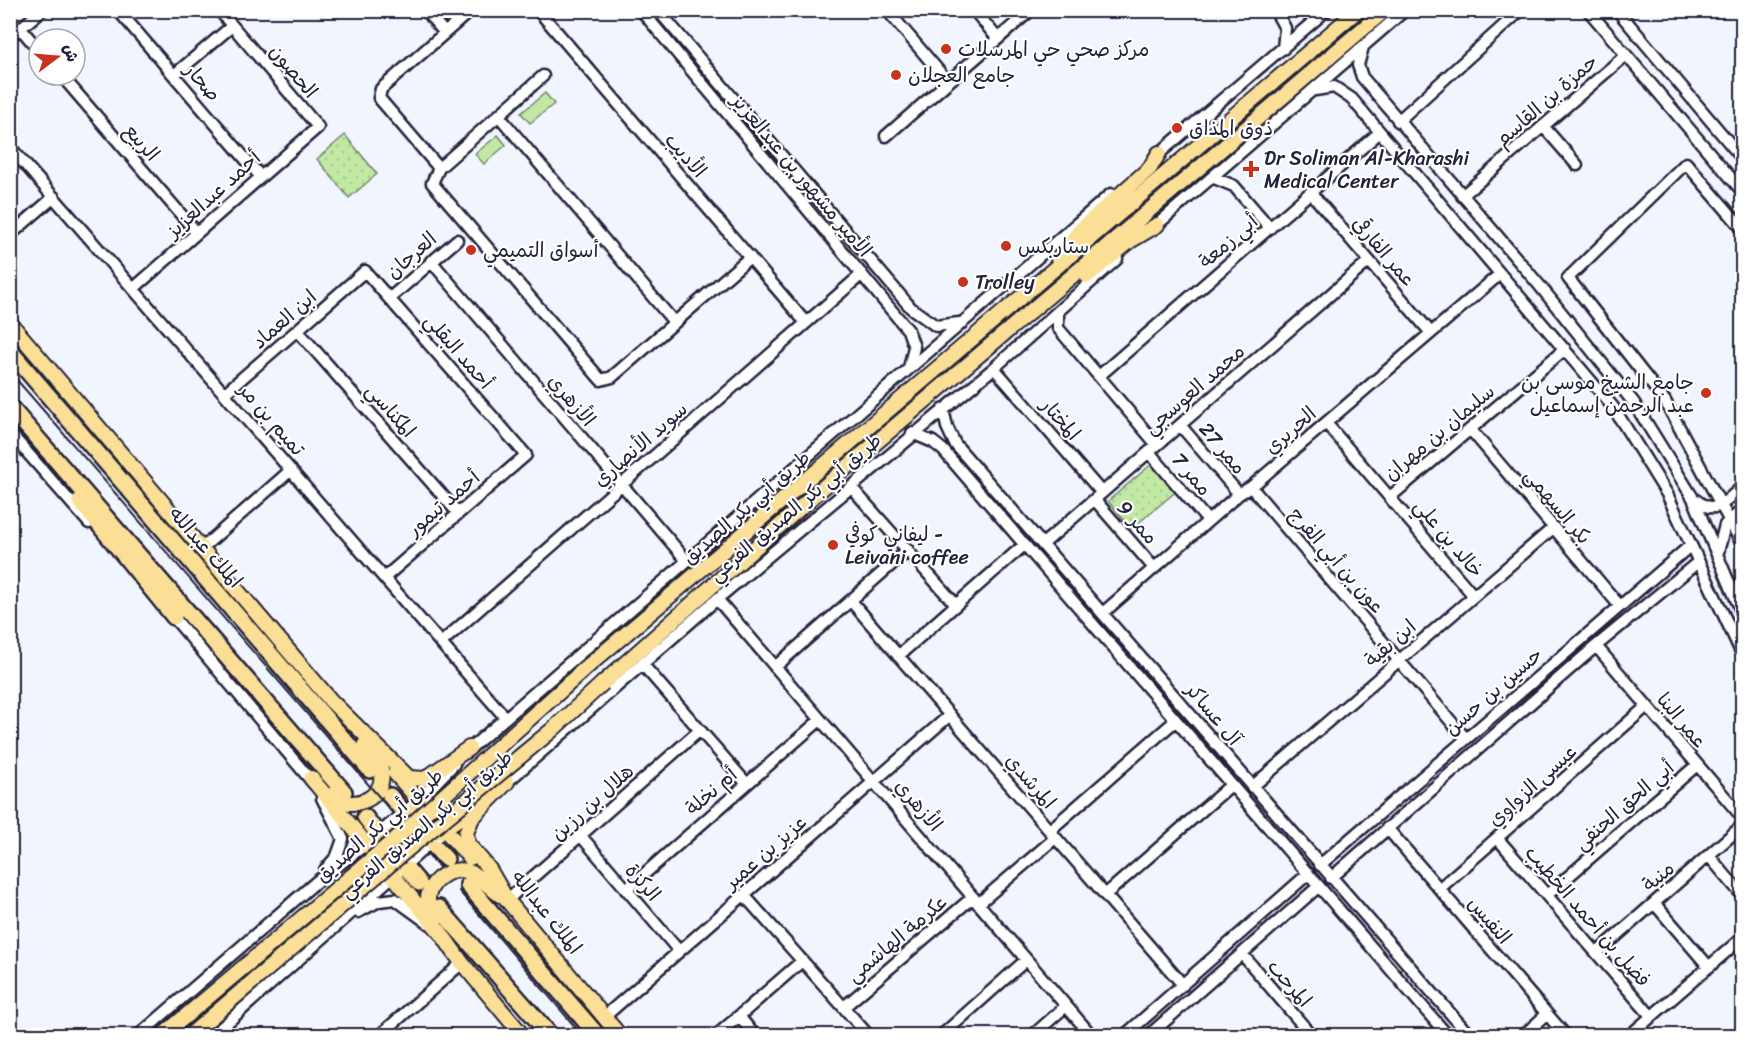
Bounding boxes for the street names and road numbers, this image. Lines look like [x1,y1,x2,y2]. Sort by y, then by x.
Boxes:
street label: الحصون [260,36,327,107]
street label: حمزة بن القاسم [1486,45,1606,156]
street label: صحار [174,53,230,110]
street label: الأمير مشهور بن عبدالعزيز [721,84,881,265]
street label: الربيع [115,115,169,170]
street label: الأديب [656,124,716,186]
street label: أحمد عبدالعزيز [156,142,269,249]
street label: أبي زمعة [1190,205,1266,278]
street label: عمر الفارقي [1343,208,1425,295]
street label: العرجان [378,223,445,288]
street label: ابن العماد [244,281,325,358]
street label: أحمد البقلي [415,305,502,398]
street label: محمد العوسجي [1135,335,1253,444]
street label: الأزهري [539,366,605,435]
street label: تميم بن مر [228,373,314,465]
street label: المكناسي [356,375,425,446]
street label: سليمان بن مهران [1375,375,1503,490]
street label: المختار [1030,388,1090,449]
street label: سويد الأنصاري [585,393,696,496]
street label: الحريري [1256,397,1325,463]
street label: ممر 27 [1190,414,1255,483]
street label: طريق أبي بكر الصديق الفرعي [701,424,890,591]
street label: طريق أبي بكر الصديق [674,441,819,574]
street label: ممر 7 [1162,444,1221,504]
street label: بكر السهمي [1515,460,1600,553]
street label: أحمد تيمور [398,461,488,546]
street label: خالد بن علي [1405,491,1493,586]
street label: ممر 9 [1108,492,1167,553]
street label: الملك عبدالله [160,498,252,596]
street label: عون بن أبي الفرج [1280,499,1393,622]
street label: ابن بقية [1356,610,1425,676]
street label: حسين بن حسن [1436,638,1551,745]
street label: آل عساكر [1175,673,1251,755]
street label: عمر البنا [1647,684,1716,756]
street label: عيسى الزواوي [1479,735,1585,836]
street label: طريق أبي بكر الصديق الفرعي [335,745,517,903]
street label: المرشدي [996,745,1065,817]
street label: أبي الحق الحنفي [1566,751,1683,859]
street label: هلال بن رزين [542,755,642,850]
street label: أم نخلة [677,758,746,824]
street label: طريق أبي بكر الصديق [310,763,448,887]
street label: الأزهري [886,771,952,840]
street label: عزيز بن عمير [714,806,815,900]
street label: فضل بن أحمد الخطيب [1516,837,1660,995]
street label: منية [1634,852,1683,901]
street label: الركزة [616,855,670,910]
street label: الملك عبدالله [502,862,591,962]
street label: عكرمة الهاشمي [838,885,956,992]
street label: النفيس [1459,888,1521,953]
street label: المرحب [1258,951,1321,1016]

